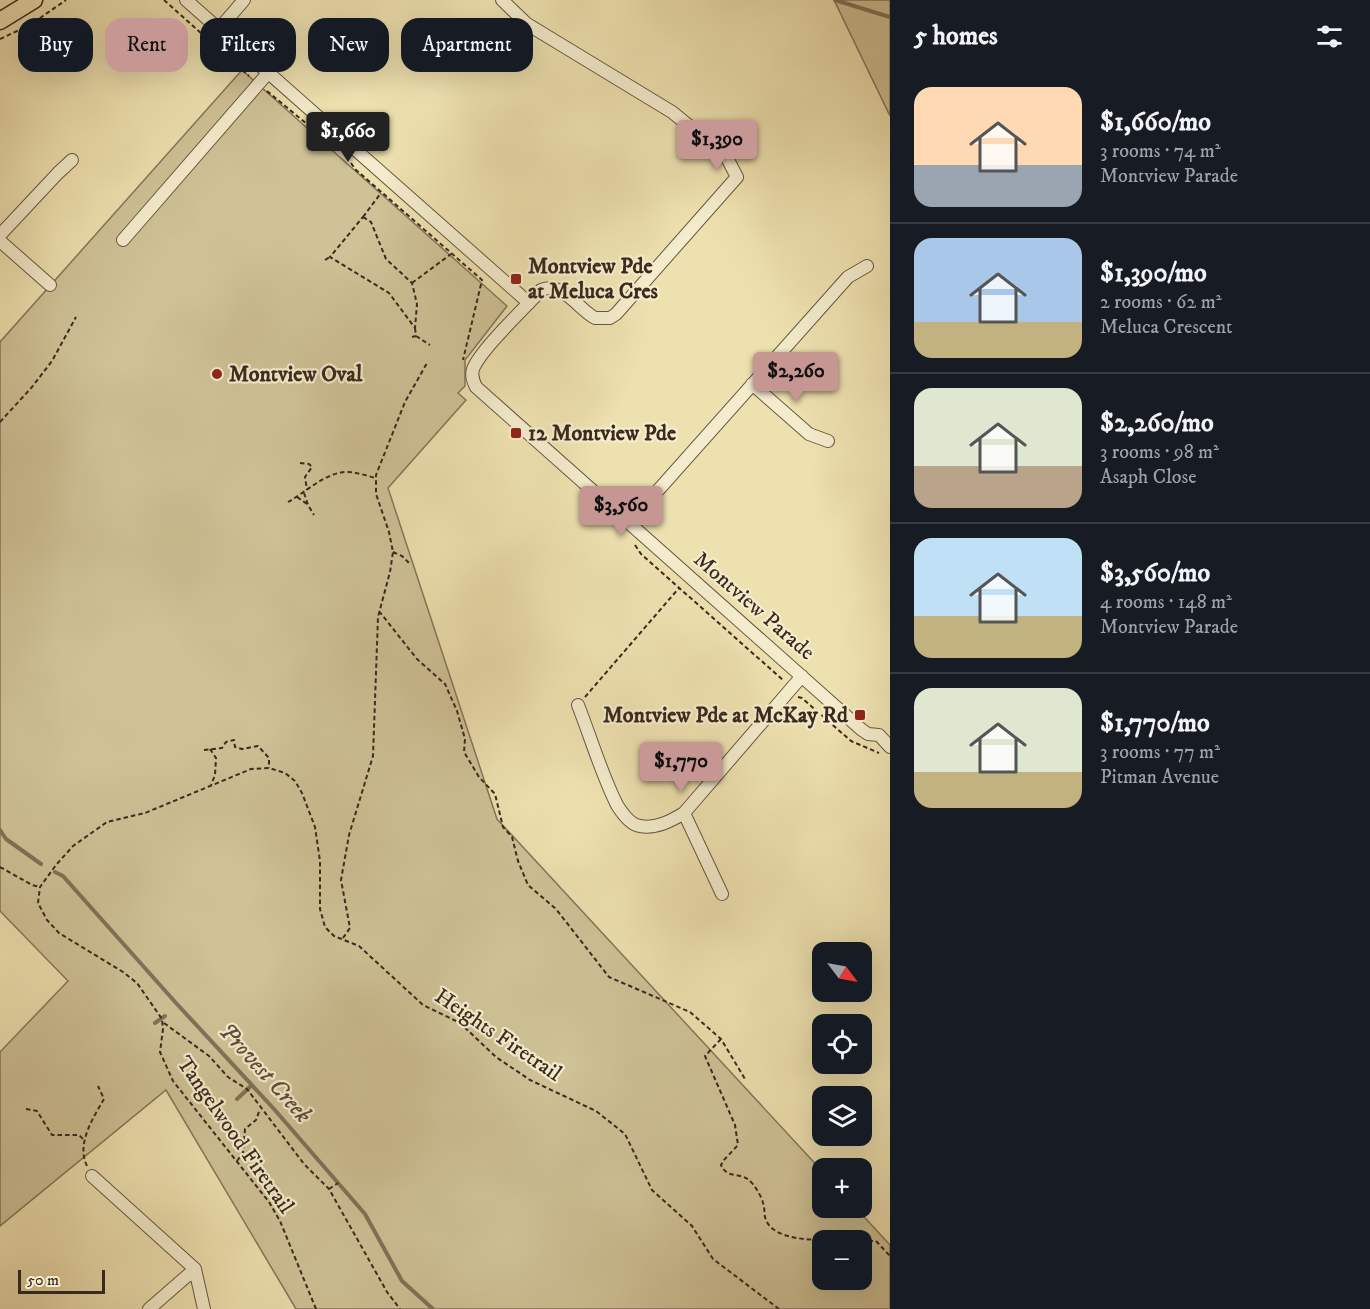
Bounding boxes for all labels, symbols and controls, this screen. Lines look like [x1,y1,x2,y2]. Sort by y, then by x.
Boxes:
chip: Buy [18,18,93,72]
chip: Rent [105,18,188,72]
chip: Filters [200,18,296,72]
chip: New [308,18,389,72]
chip: Apartment [401,18,533,72]
text: 5 homes [914,20,998,53]
icon: filters [1313,20,1346,53]
text: $1,660/mo [1100,106,1211,139]
icon: home [962,111,1034,183]
pin: $1,660 [299,112,397,163]
text: $1,660 [320,119,376,144]
pin: $1,390 [668,120,766,171]
text: $1,390 [691,127,743,152]
text: 3 rooms · 74 m² [1100,139,1221,164]
text: Montview Parade [1100,164,1238,189]
place label: Montview Pde at Meluca Cres [528,253,659,305]
text: $1,390/mo [1100,257,1207,290]
icon: home [962,262,1034,334]
marker: Montview Pde at Meluca Cres [509,272,523,286]
text: 2 rooms · 62 m² [1100,290,1222,315]
text: Meluca Crescent [1100,315,1233,340]
pin: $2,260 [747,352,845,403]
text: $2,260 [767,359,825,384]
place label: Montview Oval [229,361,363,388]
marker: Montview Oval [210,367,224,381]
text: $2,260/mo [1100,407,1214,440]
icon: home [962,412,1034,484]
place label: 12 Montview Pde [528,420,676,447]
marker: 12 Montview Pde [509,426,523,440]
text: 3 rooms · 98 m² [1100,440,1219,465]
text: Asaph Close [1100,465,1197,490]
pin: $3,560 [572,486,670,537]
text: $3,560 [594,493,648,518]
street label: Montview Parade [688,546,820,666]
text: $3,560/mo [1100,557,1210,590]
icon: home [962,562,1034,634]
text: 4 rooms · 148 m² [1100,590,1232,615]
text: Montview Parade [1100,615,1238,640]
place label: Montview Pde at McKay Rd [603,702,849,729]
text: $1,770/mo [1100,707,1210,740]
marker: Montview Pde at McKay Rd [853,708,867,722]
icon: home [962,712,1034,784]
text: 3 rooms · 77 m² [1100,740,1220,765]
pin: $1,770 [632,742,730,793]
text: $1,770 [654,749,708,774]
text: Pitman Avenue [1100,765,1219,790]
north arrow [812,942,872,1002]
map controls [812,942,872,1290]
street label: Heights Firetrail [429,983,567,1088]
button: locate [812,1014,872,1074]
water label: Provest Creek [212,1017,318,1129]
street label: Tangelwood Firetrail [171,1051,300,1219]
button: layers [812,1086,872,1146]
button: + [812,1158,872,1218]
button: − [812,1230,872,1290]
scale bar [18,1267,105,1294]
text: 50 m [27,1270,59,1290]

